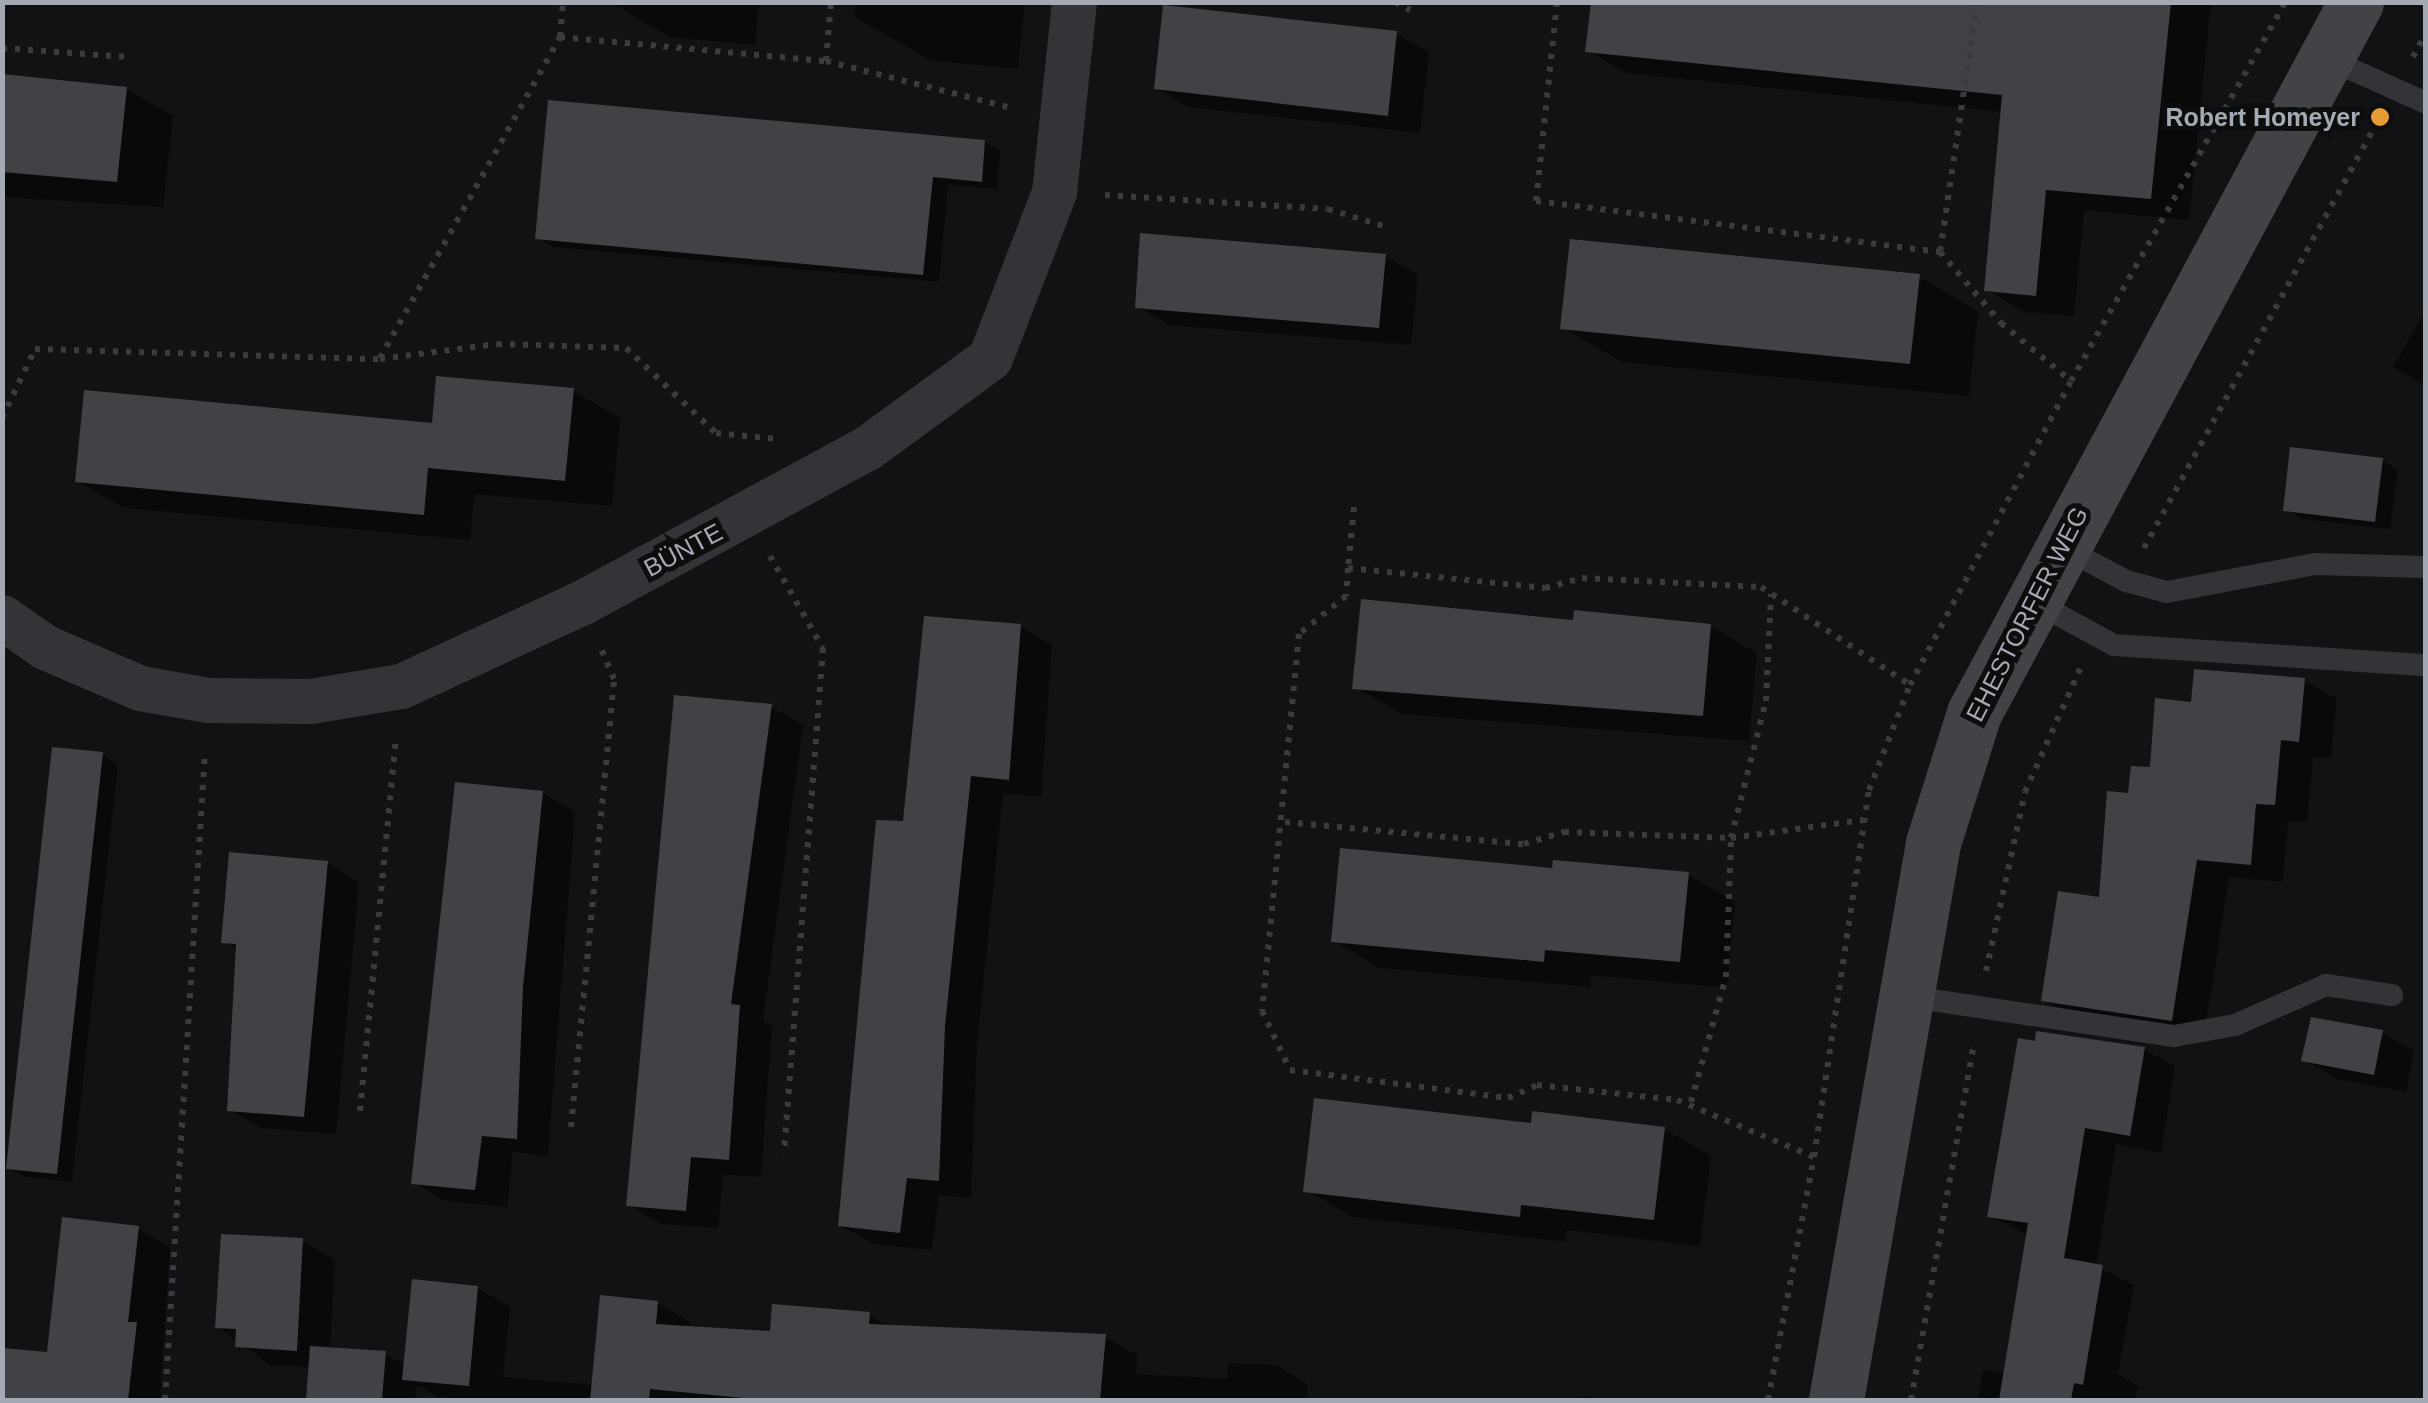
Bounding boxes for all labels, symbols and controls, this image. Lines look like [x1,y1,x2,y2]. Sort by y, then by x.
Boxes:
place label: Robert Homeyer [2166,102,2360,132]
marker: Robert Homeyer [2369,106,2391,128]
street label: EHESTORFER WEG [1960,502,2094,726]
street label: BÜNTE [639,517,727,583]

